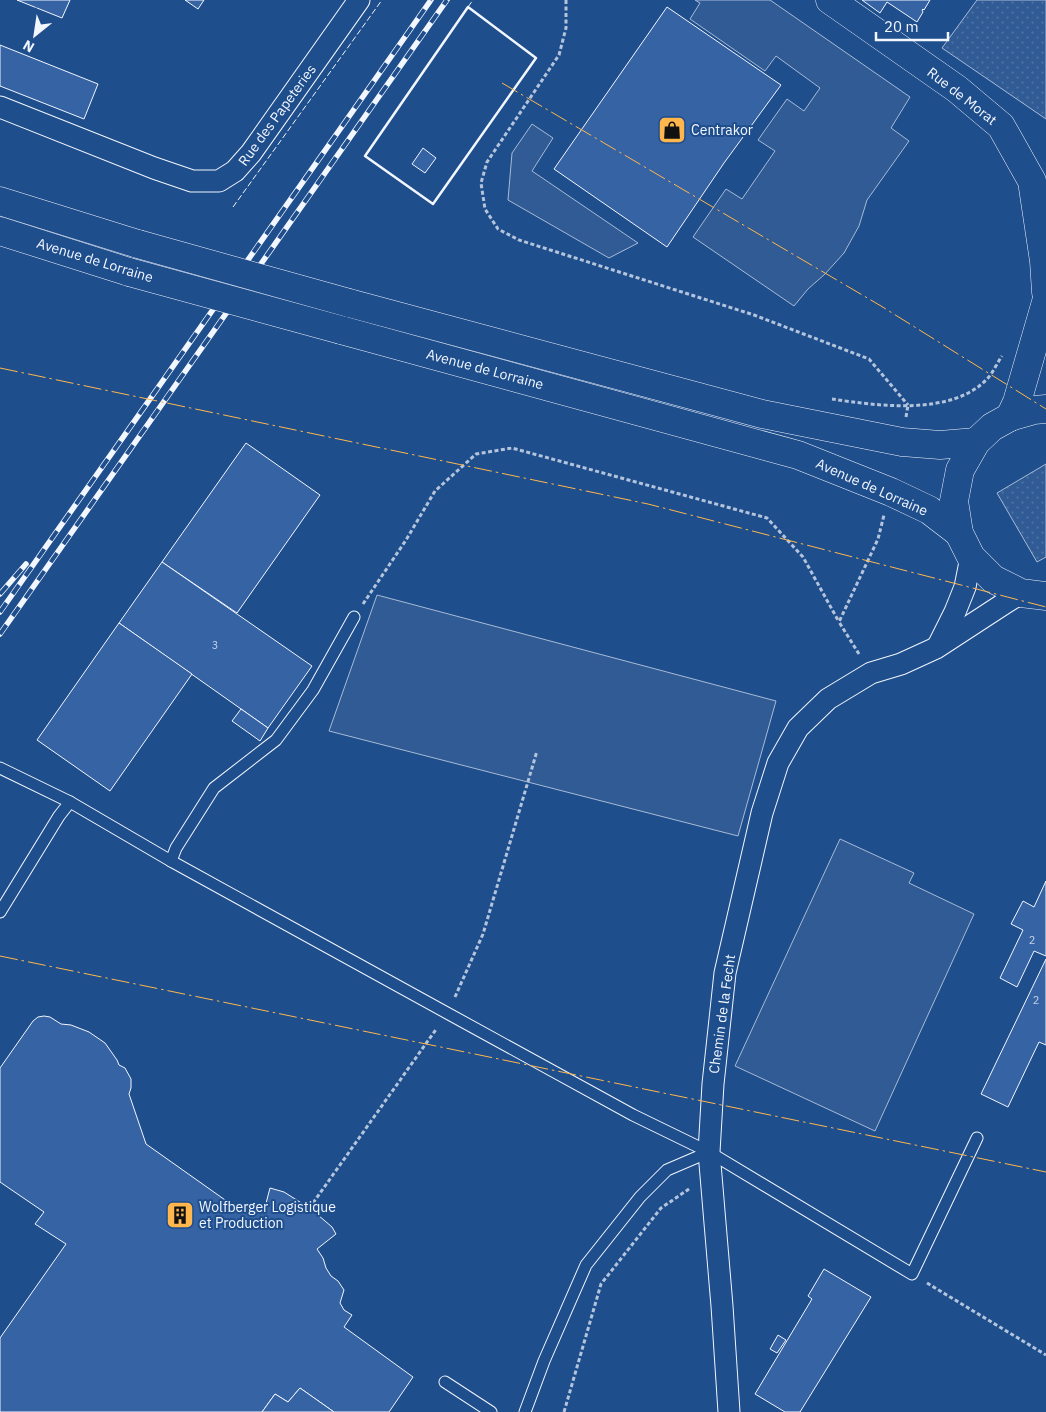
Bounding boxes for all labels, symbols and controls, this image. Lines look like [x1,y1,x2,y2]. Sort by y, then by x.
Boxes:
north arrow [10,10,60,60]
scale bar [876,10,948,42]
text: 20 m [884,17,919,36]
text: N [20,36,37,57]
street label: Rue des Papeteries [234,61,320,169]
street label: Rue de Morat [923,63,1001,129]
shop icon: Centrakor [657,115,687,145]
place label: Centrakor [691,121,753,139]
street label: Avenue de Lorraine [35,234,156,286]
street label: Avenue de Lorraine [424,345,546,393]
street label: Avenue de Lorraine [813,454,931,520]
house number: 3 [212,638,218,652]
house number: 2 [1029,933,1035,947]
street label: Chemin de la Fecht [705,953,739,1075]
house number: 2 [1033,993,1039,1007]
place label: Wolfberger Logistique et Production [199,1198,336,1232]
building icon: Wolfberger Logistique et Production [165,1200,195,1230]

